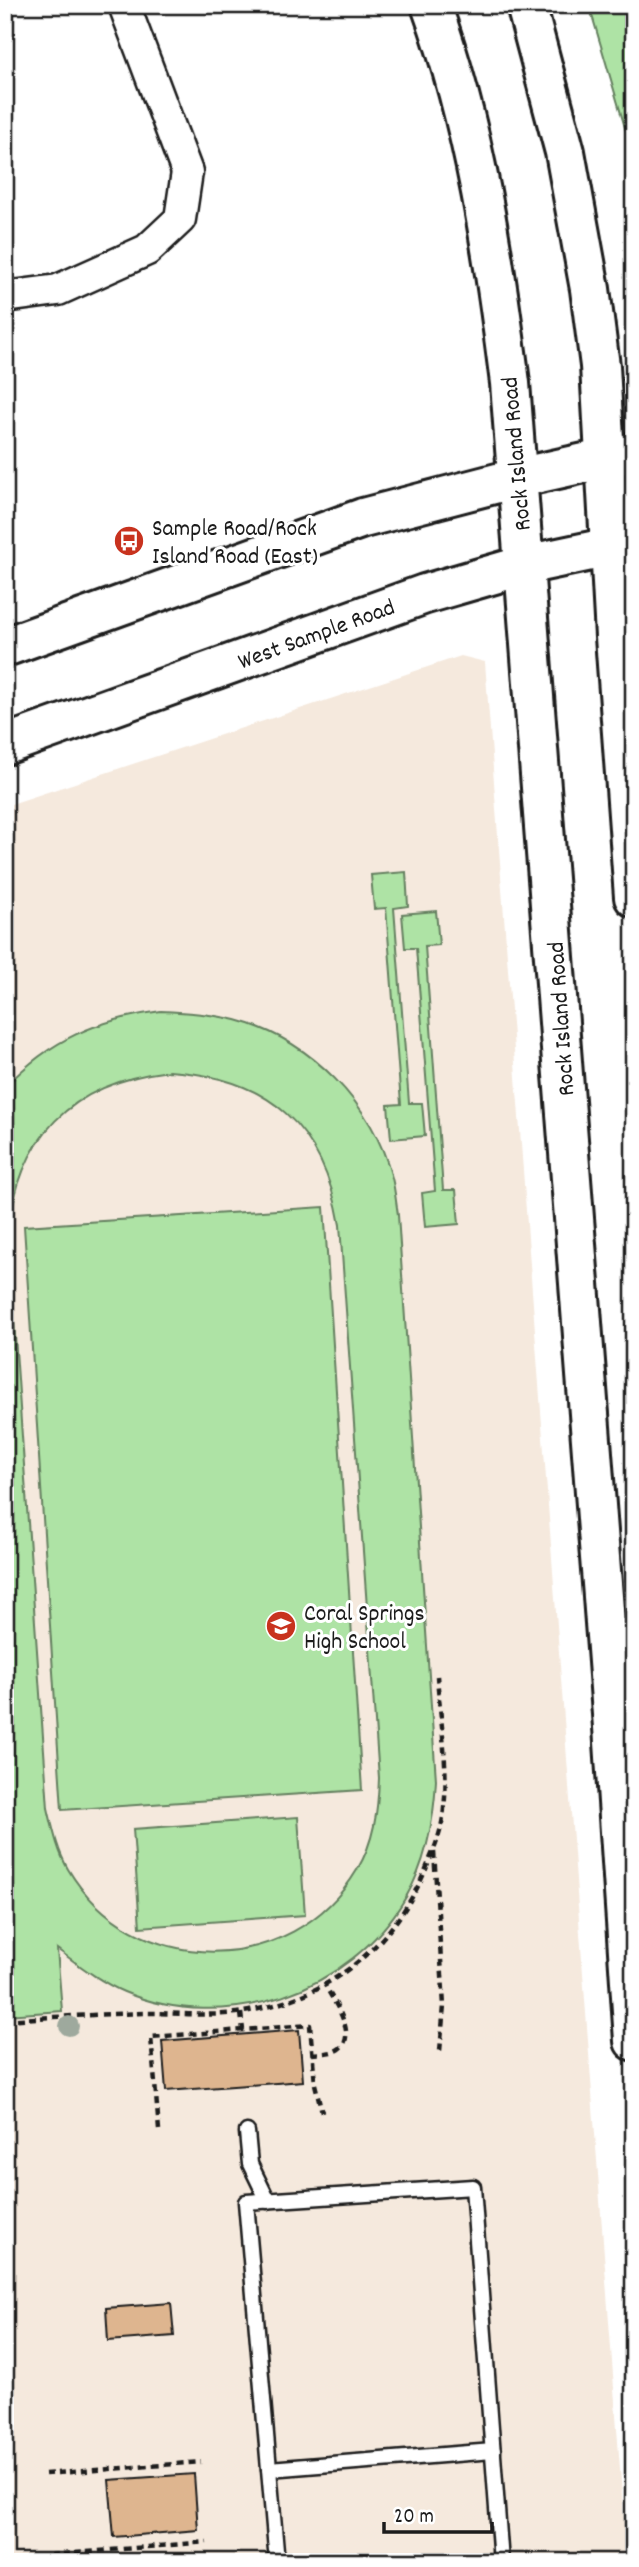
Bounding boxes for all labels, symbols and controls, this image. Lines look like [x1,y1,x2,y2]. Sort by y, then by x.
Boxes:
street label: Rock Island Road [494,375,542,532]
place label: Sample Road/Rock Island Road (East) [152,513,318,575]
bus stop icon: Sample Road/Rock Island Road (East) [112,524,146,558]
street label: West Sample Road [234,592,400,680]
street label: Rock Island Road [541,940,585,1097]
place label: Coral Springs High School [304,1598,425,1660]
school or university icon: Coral Springs High School [264,1609,298,1643]
scale bar [384,2490,492,2534]
text: 20 m [394,2503,434,2533]

